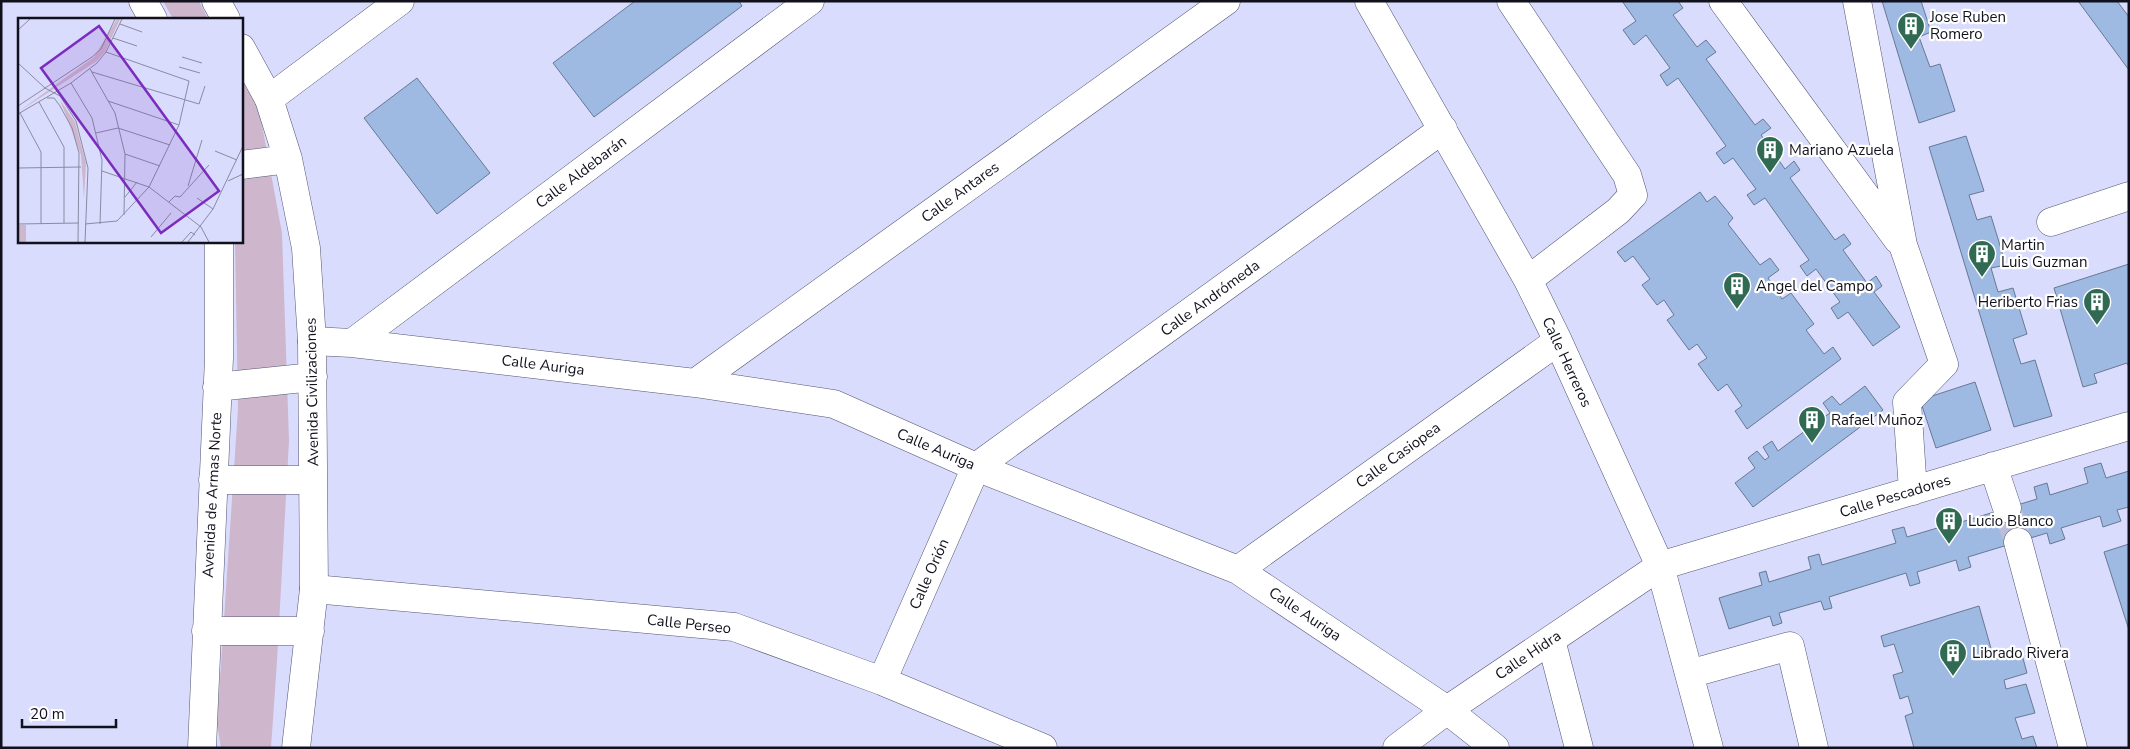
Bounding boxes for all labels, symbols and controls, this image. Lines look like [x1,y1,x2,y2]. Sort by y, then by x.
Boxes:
place label: Jose Ruben Romero [1929,7,2006,44]
building icon: Jose Ruben Romero [1896,11,1926,50]
inset map [18,18,242,242]
street label: Calle Aldebarán [531,131,631,213]
building icon: Mariano Azuela [1755,135,1785,174]
place label: Mariano Azuela [1789,140,1894,160]
street label: Calle Antares [917,157,1003,227]
place label: Martin Luis Guzman [2001,235,2088,272]
building icon: Martin Luis Guzman [1967,239,1997,278]
street label: Calle Andrómeda [1156,255,1264,341]
building icon: Angel del Campo [1722,271,1752,310]
place label: Angel del Campo [1756,276,1873,296]
building icon: Heriberto Frias [2082,287,2112,326]
place label: Heriberto Frias [1978,292,2078,312]
street label: Calle Herreros [1537,314,1597,410]
street label: Avenida Civilizaciones [301,317,323,467]
street label: Calle Auriga [500,350,586,380]
building icon: Rafael Muñoz [1797,405,1827,444]
place label: Rafael Muñoz [1831,410,1923,430]
street label: Avenida de Armas Norte [198,412,226,578]
street label: Calle Casiopea [1352,418,1444,492]
street label: Calle Auriga [894,424,978,474]
street label: Calle Pescadores [1837,470,1953,522]
building icon: Lucio Blanco [1934,506,1964,545]
place label: Lucio Blanco [1968,511,2053,531]
street label: Calle Orión [904,535,954,613]
street label: Calle Auriga [1265,582,1345,646]
street label: Calle Perseo [646,610,732,638]
street label: Calle Hidra [1491,626,1565,684]
building icon: Librado Rivera [1938,638,1968,677]
place label: Librado Rivera [1972,643,2069,663]
scale bar [22,696,116,728]
text: 20 m [30,704,65,724]

